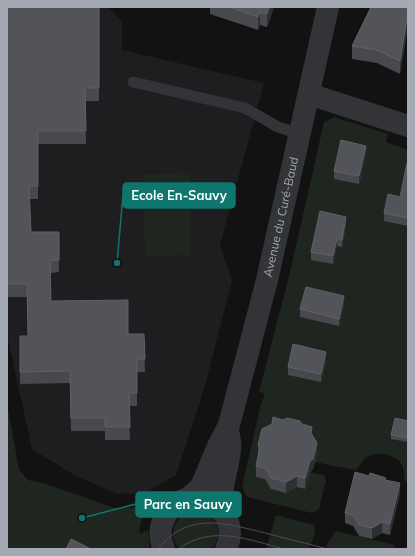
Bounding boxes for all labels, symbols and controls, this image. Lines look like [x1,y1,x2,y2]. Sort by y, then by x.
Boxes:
street label: Avenue du Curé-Baud [260,155,301,278]
callout: Ecole En-Sauvy [123,183,235,208]
text: Ecole En-Sauvy [131,187,228,204]
callout: Parc en Sauvy [136,492,241,517]
text: Parc en Sauvy [144,496,233,513]

